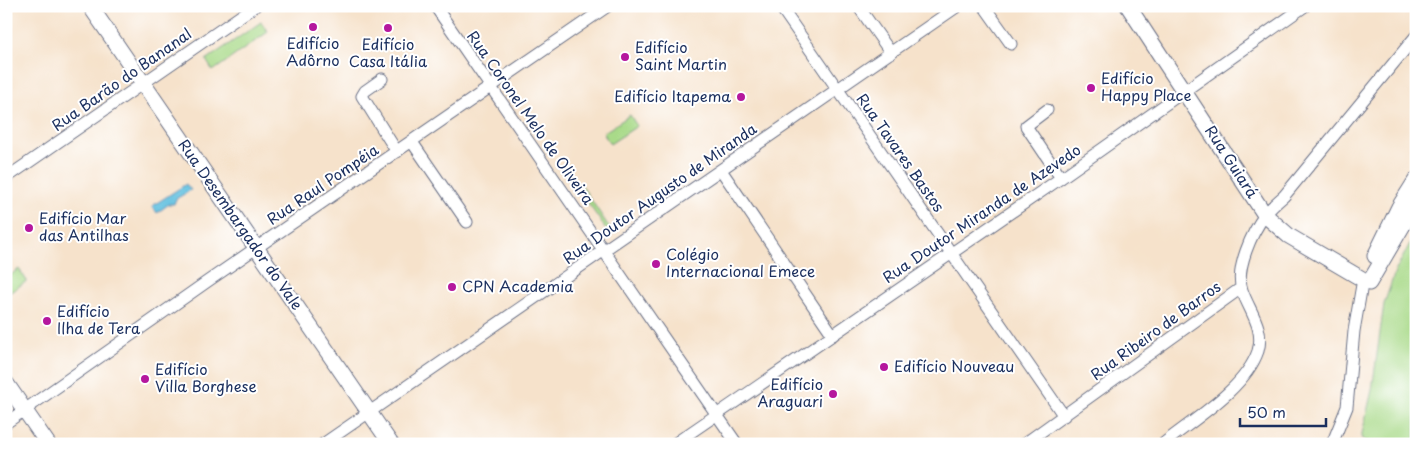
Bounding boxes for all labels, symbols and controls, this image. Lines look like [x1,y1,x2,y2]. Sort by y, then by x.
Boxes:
marker: Edifício Adôrno [307,21,319,33]
street label: Rua Barão do Bananal [46,22,196,136]
marker: Edifício Casa Itália [382,22,394,34]
street label: Rua Coronel Melo de Oliveira [462,25,601,209]
place label: Edifício Adôrno [286,31,340,71]
place label: Edifício Casa Itália [349,32,428,72]
place label: Edifício Saint Martin [635,35,727,75]
marker: Edifício Saint Martin [619,51,631,63]
place label: Edifício Happy Place [1101,66,1191,106]
marker: Edifício Happy Place [1085,82,1097,94]
place label: Edifício Itapema [614,84,731,107]
street label: Rua Tavares Bastos [852,88,951,216]
marker: Edifício Itapema [735,91,747,103]
street label: Rua Doutor Augusto de Miranda [557,116,761,269]
street label: Rua Guiará [1200,120,1265,203]
street label: Rua Desembargador do Vale [173,134,309,314]
street label: Rua Raul Pompéia [262,137,383,230]
street label: Rua Doutor Miranda de Azevedo [877,138,1085,288]
place label: Edifício Mar das Antilhas [39,206,129,246]
marker: Edifício Mar das Antilhas [23,222,35,234]
place label: Colégio Internacional Emece [666,242,815,282]
marker: Colégio Internacional Emece [650,258,662,270]
place label: CPN Academia [462,274,573,297]
street label: Rua Ribeiro de Barros [1085,275,1225,385]
marker: CPN Academia [446,281,458,293]
place label: Edifício Ilha de Tera [57,299,141,339]
marker: Edifício Ilha de Tera [41,315,53,327]
place label: Edifício Nouveau [894,354,1014,377]
place label: Edifício Villa Borghese [155,357,257,397]
marker: Edifício Nouveau [878,361,890,373]
place label: Edifício Araguari [757,372,823,412]
marker: Edifício Villa Borghese [139,373,151,385]
marker: Edifício Araguari [827,388,839,400]
scale bar [1240,395,1326,427]
text: 50 m [1247,400,1286,423]

